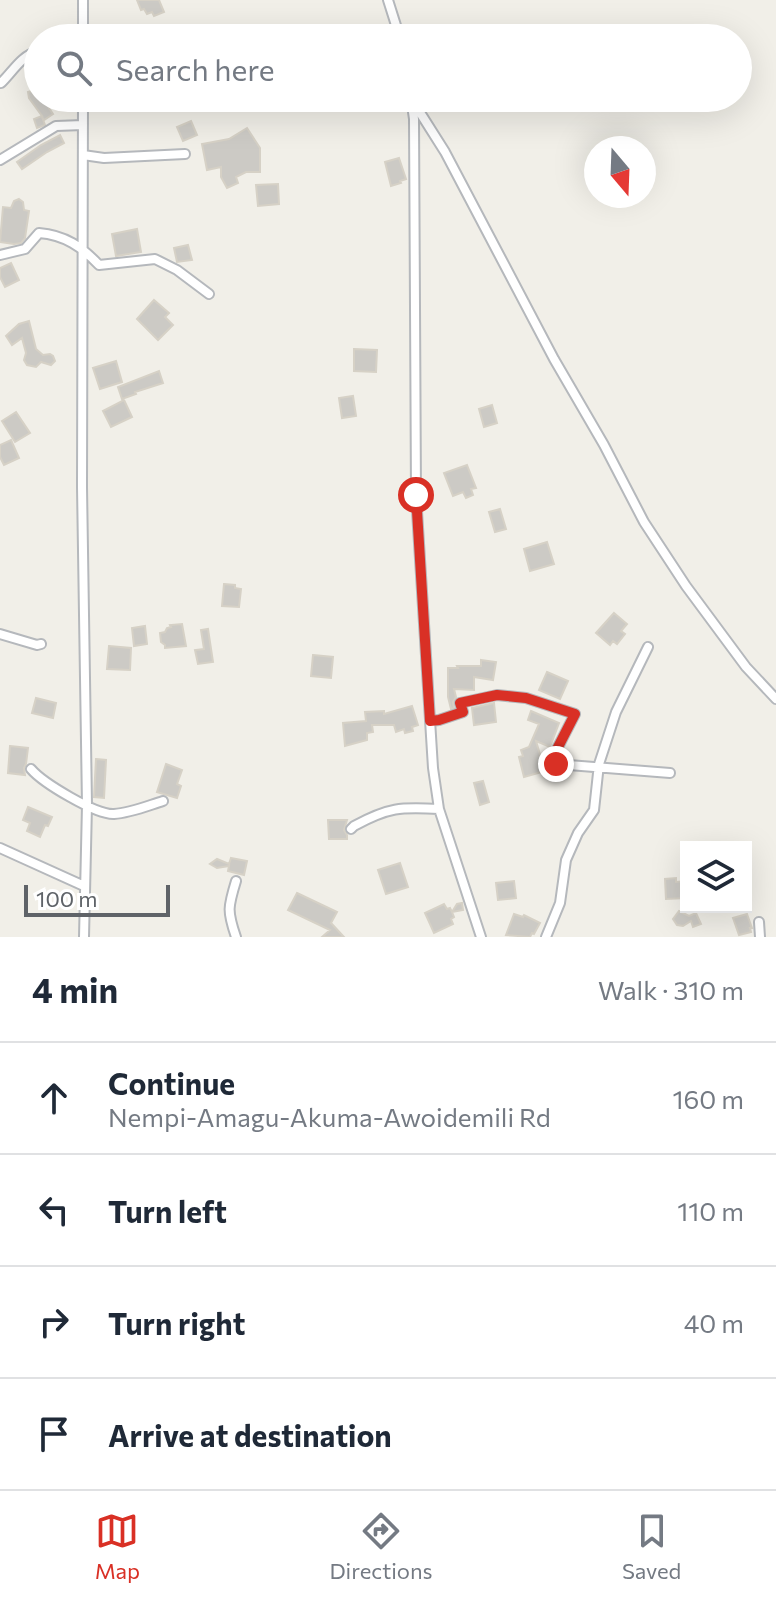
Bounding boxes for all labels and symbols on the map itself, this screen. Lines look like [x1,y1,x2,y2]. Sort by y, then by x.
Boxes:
north arrow [584,136,656,208]
route start [398,477,434,513]
route end [538,746,574,782]
scale bar [24,881,170,917]

